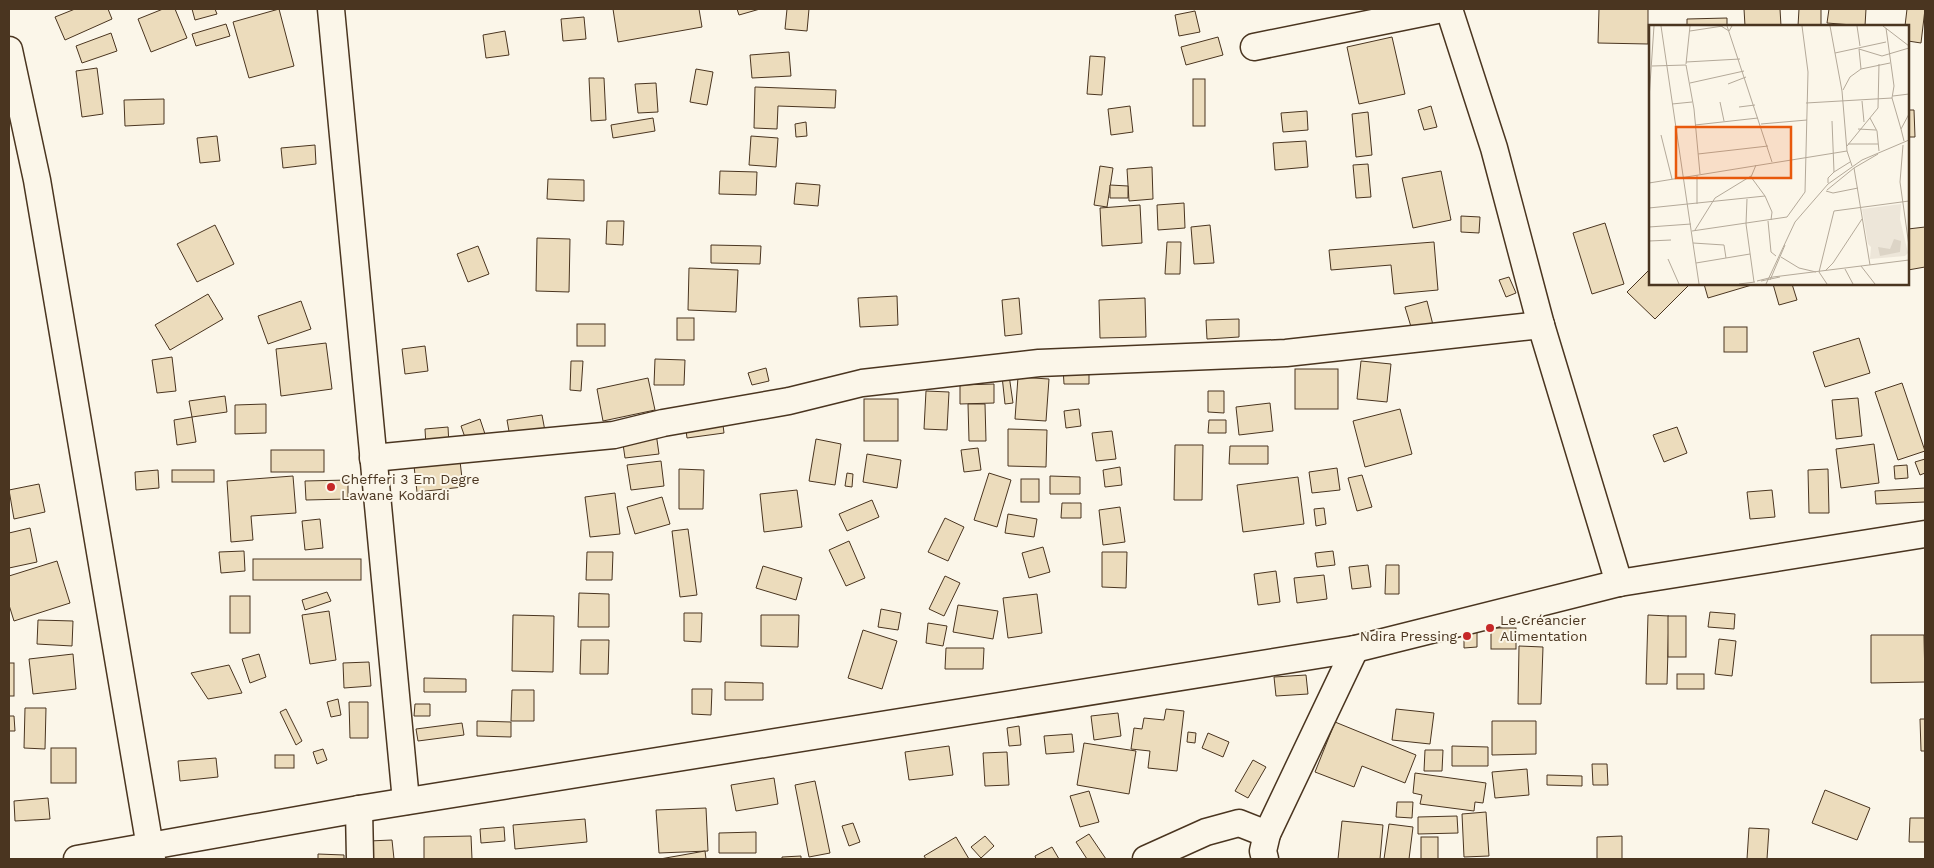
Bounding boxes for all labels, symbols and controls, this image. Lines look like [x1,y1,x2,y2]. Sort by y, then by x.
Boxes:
inset map [1649,25,1909,285]
place label: Chefferi 3 Em Degre Lawane Kodardi [341,471,480,503]
marker: Chefferi 3 Em Degre Lawane Kodardi [325,481,337,493]
place label: Le Créancier Alimentation [1500,612,1587,644]
marker: Le Créancier Alimentation [1484,622,1496,634]
place label: Ndira Pressing [1360,628,1458,644]
marker: Ndira Pressing [1461,630,1473,642]

